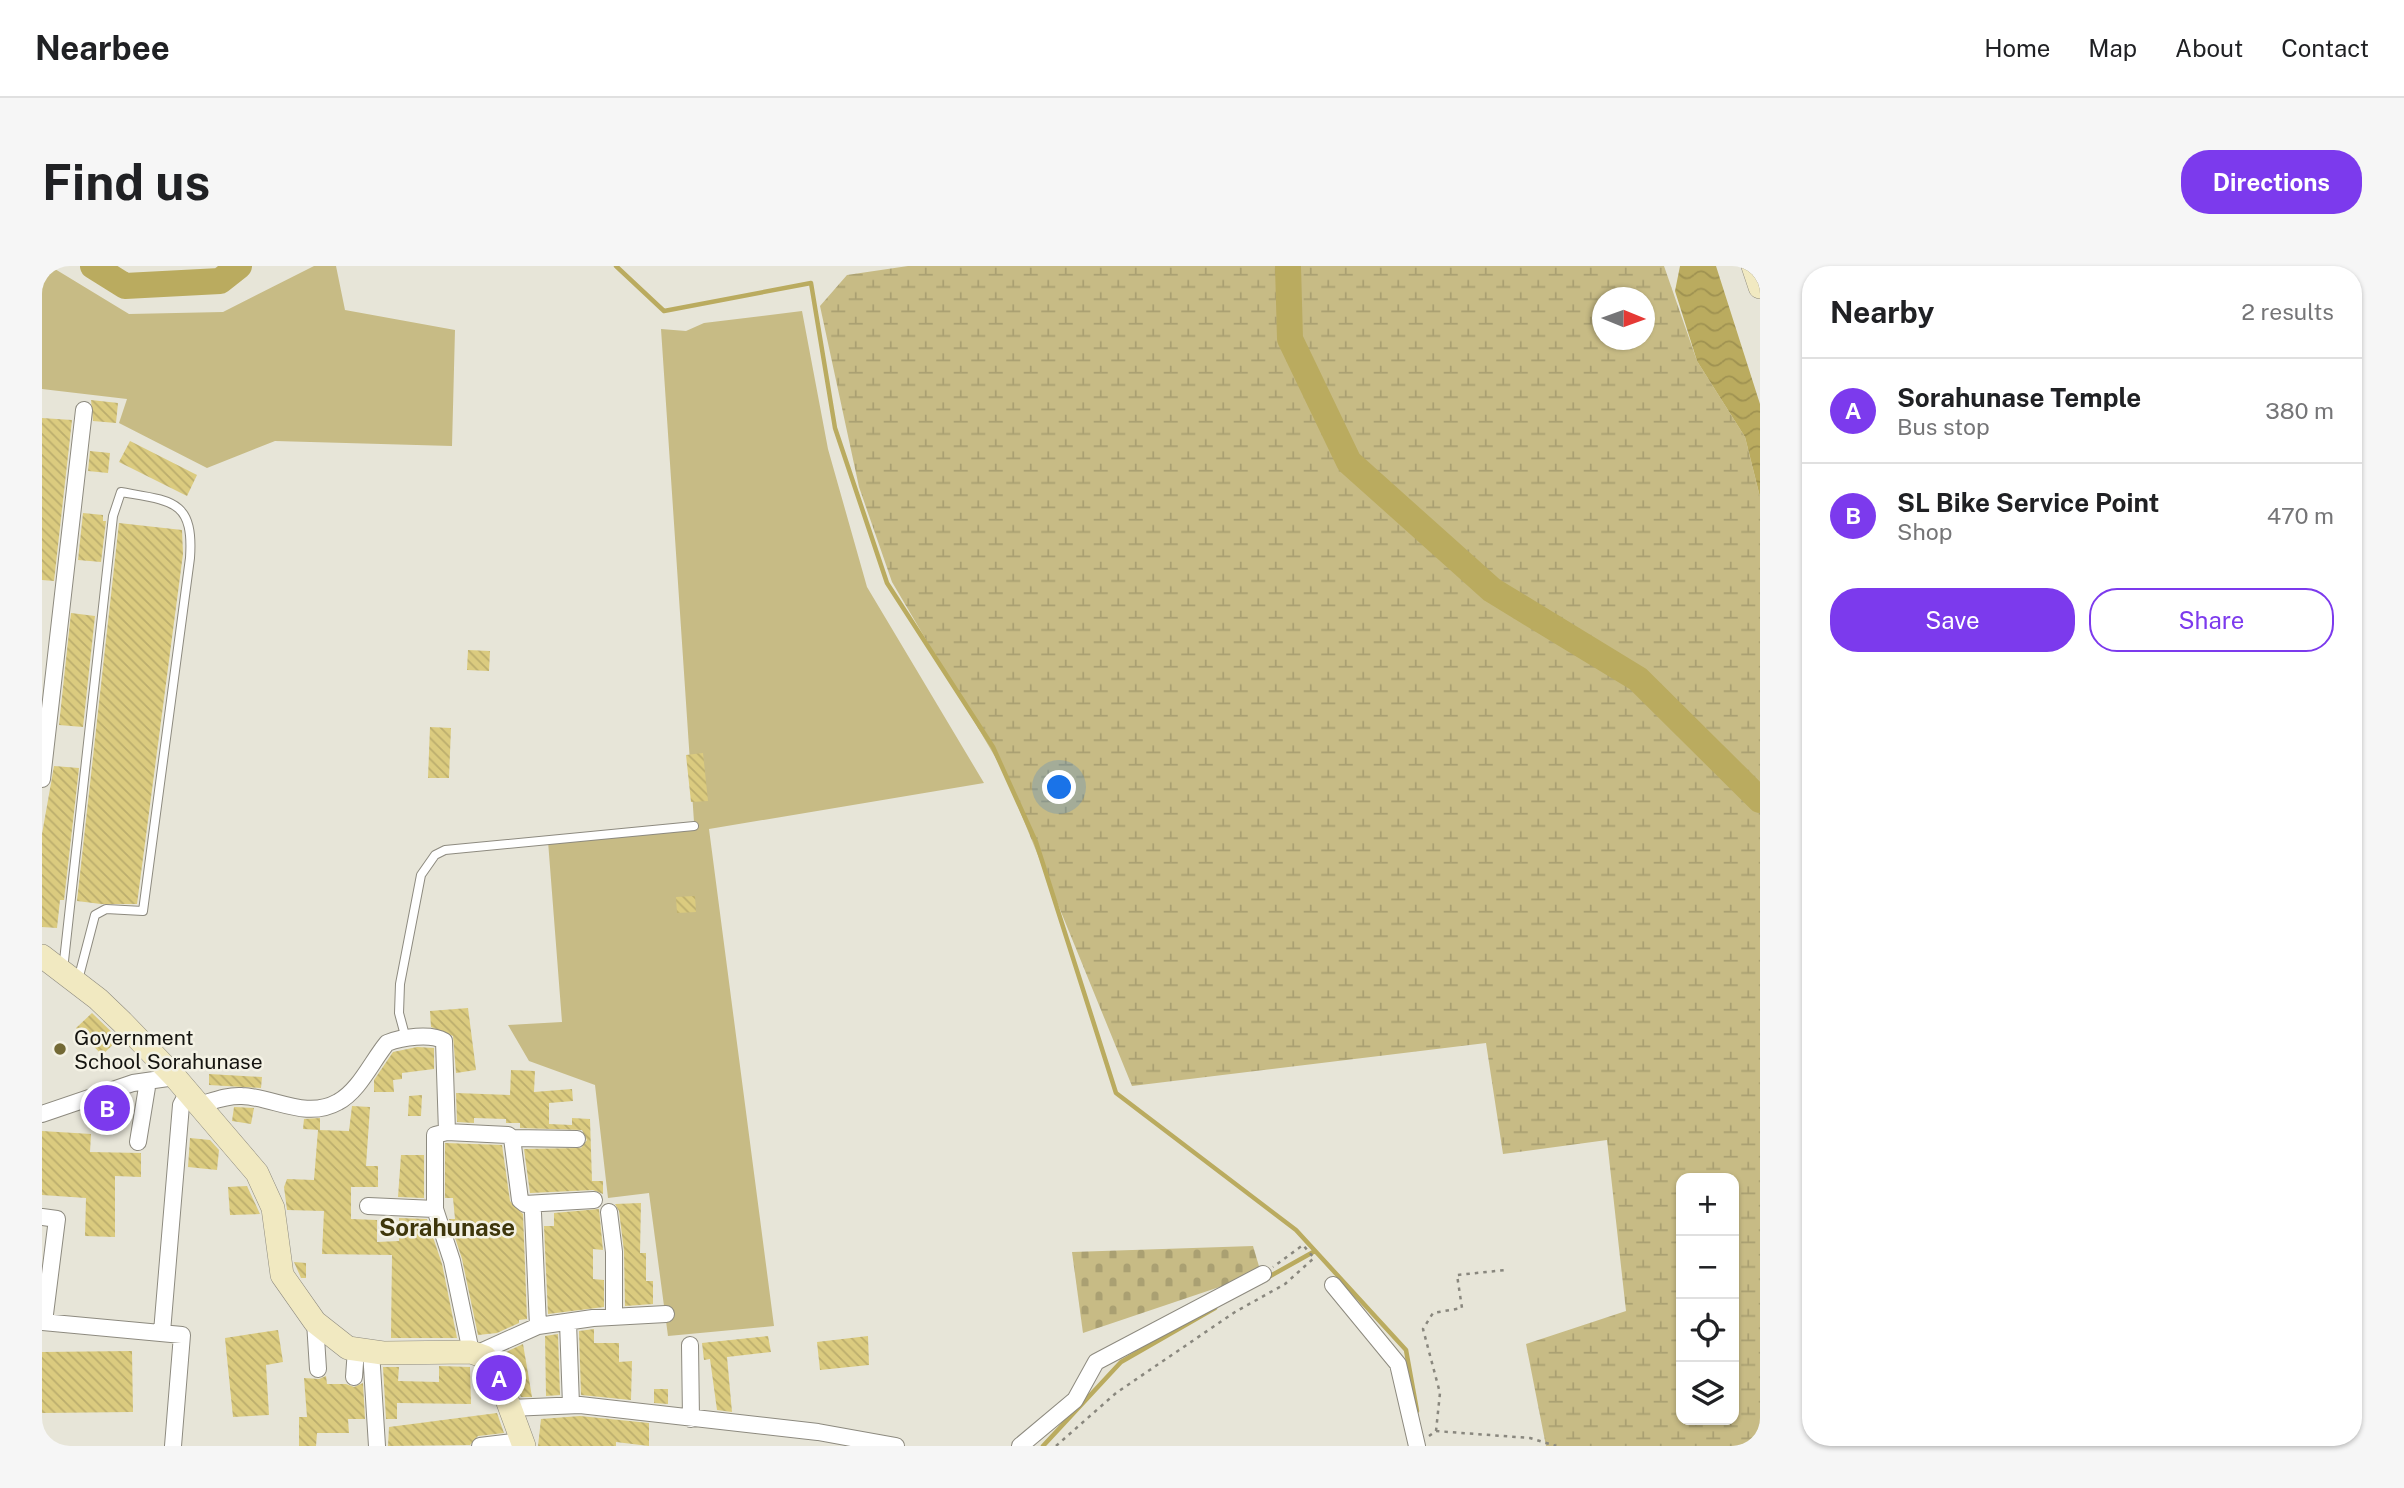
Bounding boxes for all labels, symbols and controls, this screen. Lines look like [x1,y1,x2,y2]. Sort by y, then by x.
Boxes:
text: Nearbee [35,29,170,67]
text: Home [1984,34,2050,62]
text: Map [2088,34,2137,62]
text: About [2175,34,2243,62]
text: Contact [2281,34,2369,62]
button: Directions [2181,150,2362,214]
text: Find us [42,153,210,211]
north arrow [1592,287,1655,350]
text: Nearby [1830,294,1934,330]
text: 2 results [2241,298,2334,325]
text: Sorahunase Temple [1897,382,2141,413]
text: A [1845,397,1861,424]
text: 380 m [2265,397,2334,424]
text: Bus stop [1897,413,1990,440]
text: SL Bike Service Point [1897,487,2159,518]
text: B [1845,502,1861,529]
text: 470 m [2267,502,2334,529]
text: Shop [1897,518,1952,545]
button: Save [1830,588,2075,652]
button: Share [2089,588,2334,652]
your location [1042,770,1076,804]
place label: Government School Sorahunase [74,1025,263,1074]
marker: Government School Sorahunase [52,1041,68,1057]
pin: B [84,1082,130,1134]
map controls [1676,1173,1739,1425]
button: + [1676,1173,1739,1236]
district label: Sorahunase [379,1213,515,1241]
button: − [1676,1236,1739,1299]
button: locate [1676,1299,1739,1362]
pin: A [476,1352,522,1404]
button: layers [1676,1362,1739,1425]

